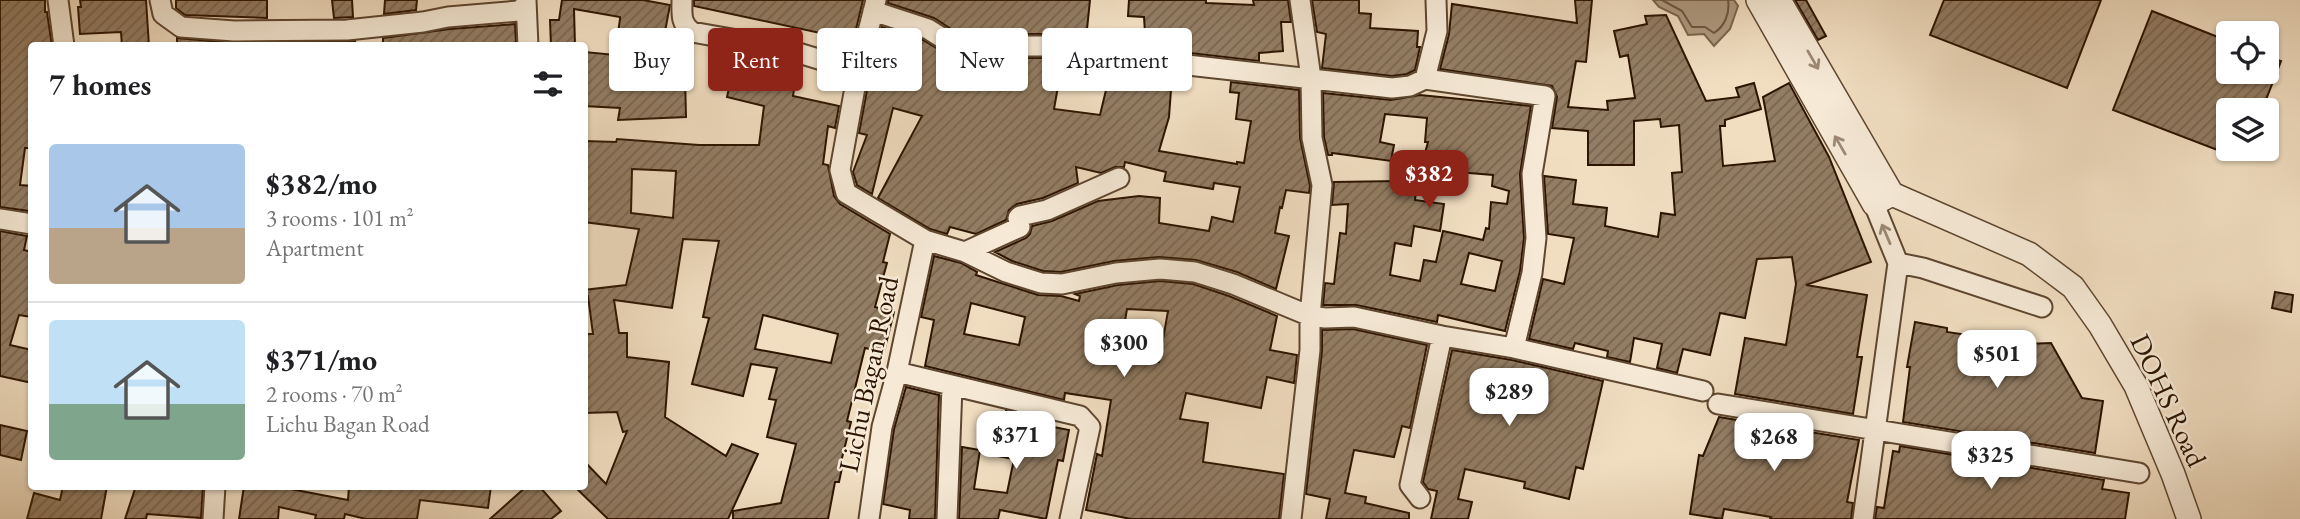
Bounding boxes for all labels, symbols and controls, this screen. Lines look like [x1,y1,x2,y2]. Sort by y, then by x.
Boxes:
map controls [2216,21,2279,161]
button: locate [2216,21,2279,84]
chip: Buy [609,28,694,91]
chip: Rent [708,28,803,91]
chip: Filters [817,28,922,91]
chip: New [936,28,1028,91]
chip: Apartment [1042,28,1192,91]
one-way arrow [1806,49,1820,69]
text: 7 homes [49,65,151,104]
icon: filters [529,65,567,103]
button: layers [2216,98,2279,161]
one-way arrow [1833,135,1847,155]
pin: $382 [1388,150,1470,210]
text: $382 [1405,158,1453,188]
text: $382/mo [266,164,377,203]
icon: home [105,172,189,256]
text: 3 rooms · 101 m² [266,203,414,233]
one-way arrow [1879,223,1892,245]
text: Apartment [266,233,364,263]
street label: Lichu Bagan Road [830,272,907,475]
pin: $300 [1083,320,1165,379]
text: $300 [1100,327,1148,357]
street label: DOHS Road [2123,328,2216,473]
pin: $501 [1956,330,2038,390]
text: $501 [1973,338,2021,368]
text: $371/mo [266,340,377,379]
icon: home [105,348,189,432]
pin: $289 [1468,368,1550,428]
text: $289 [1485,376,1533,406]
text: 2 rooms · 70 m² [266,379,403,409]
text: Lichu Bagan Road [266,409,430,439]
pin: $371 [975,412,1057,471]
pin: $268 [1733,414,1815,473]
text: $371 [992,419,1040,449]
text: $268 [1750,421,1798,451]
pin: $325 [1950,432,2032,491]
text: $325 [1967,439,2015,469]

